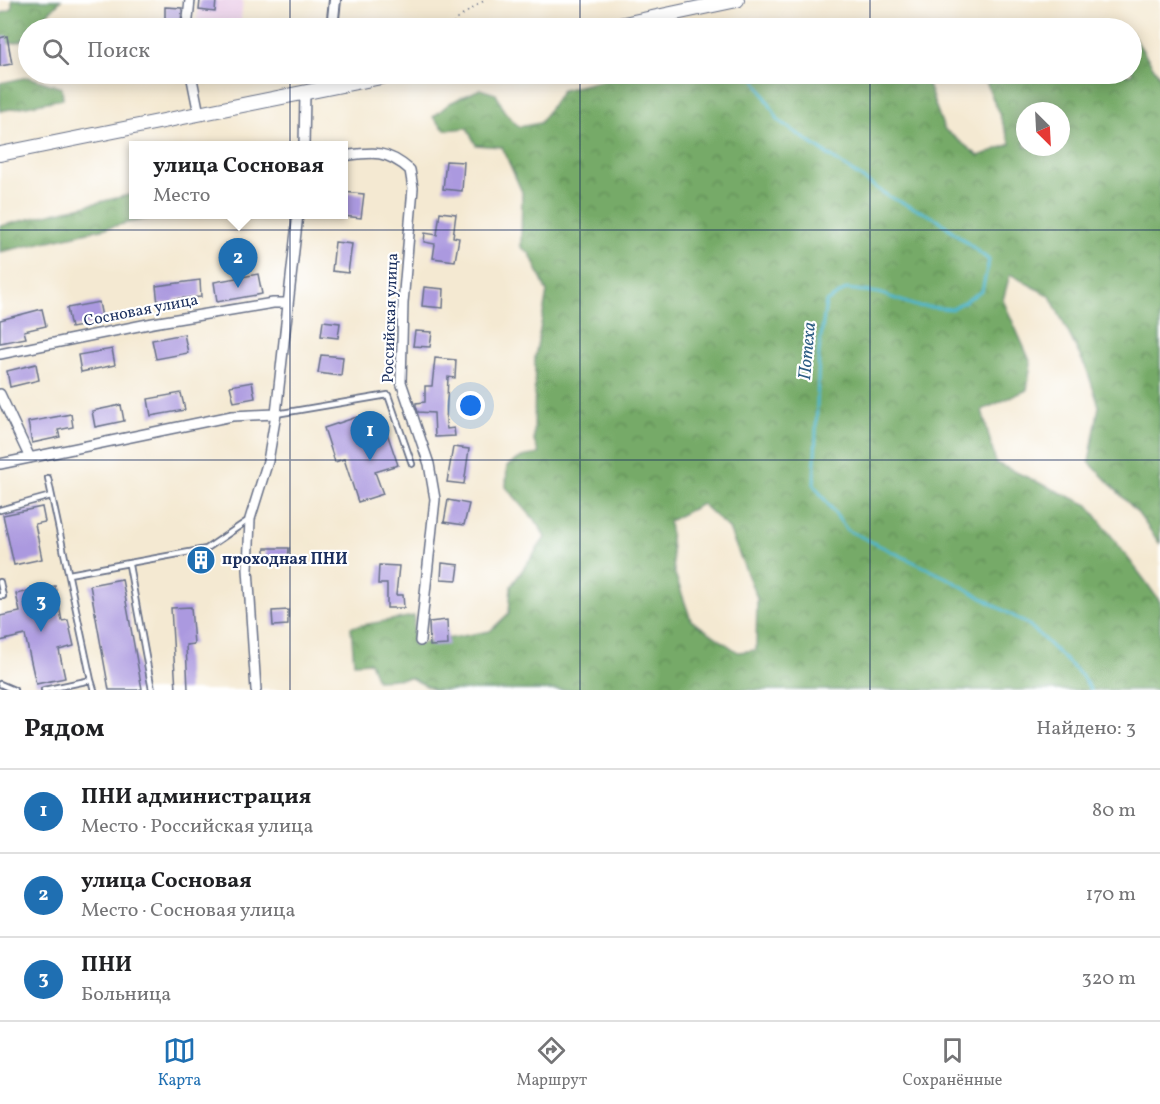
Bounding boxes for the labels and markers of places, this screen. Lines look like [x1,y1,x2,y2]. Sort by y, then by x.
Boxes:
pin: 2 [218,238,258,288]
pin: 1 [350,412,389,461]
building icon: проходная ПНИ [185,544,217,576]
place label: проходная ПНИ [222,549,348,571]
pin: 3 [22,582,60,632]

